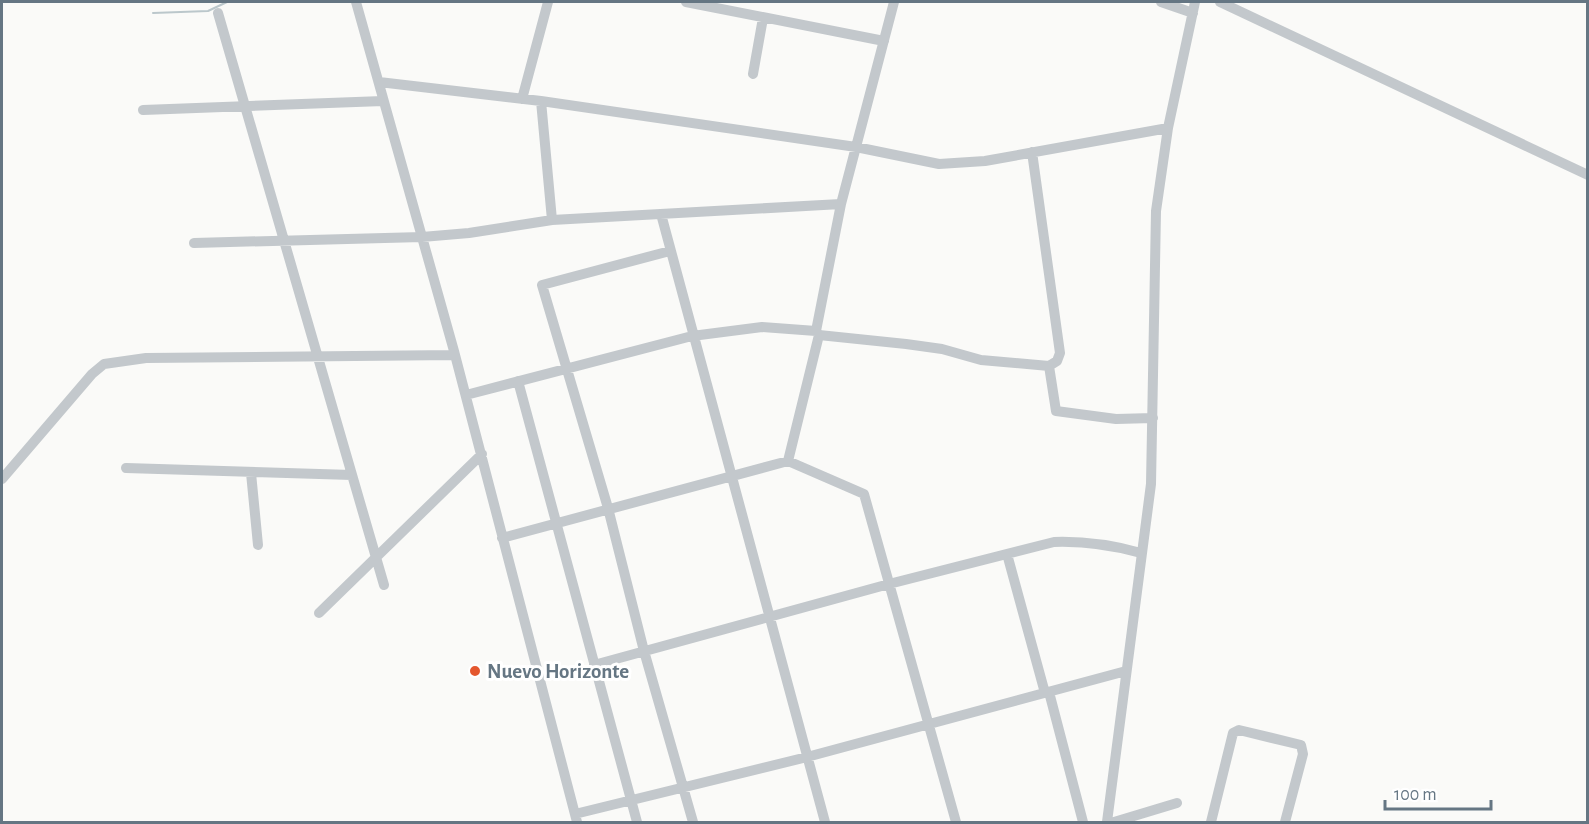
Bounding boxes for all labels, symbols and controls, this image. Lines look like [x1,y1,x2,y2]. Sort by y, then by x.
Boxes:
place label: Nuevo Horizonte [487,661,629,682]
marker: Nuevo Horizonte [468,664,482,678]
scale bar [1385,773,1492,811]
text: 100 m [1394,786,1437,804]

